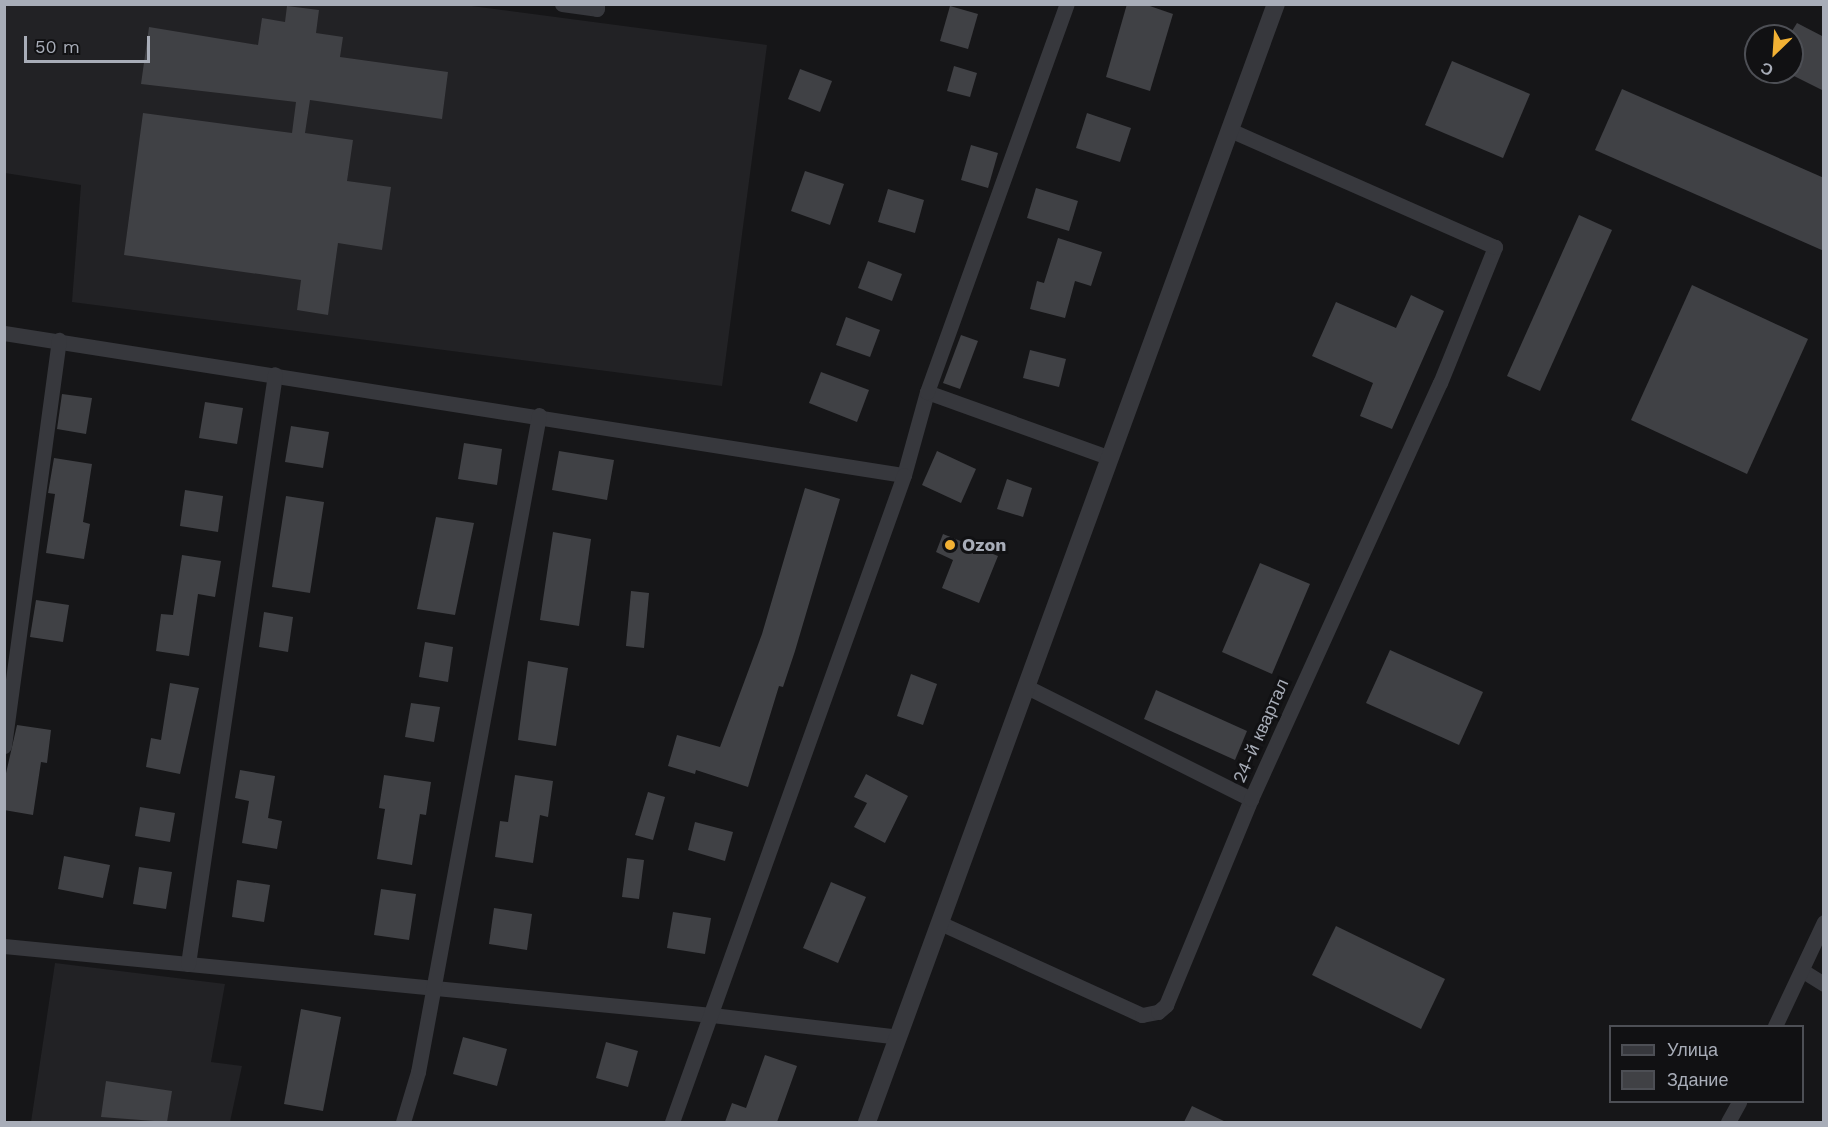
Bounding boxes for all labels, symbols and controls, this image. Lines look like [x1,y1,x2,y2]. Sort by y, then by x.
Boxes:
scale bar [27,24,153,62]
north arrow [1744,24,1804,84]
text: 50 m [35,36,80,57]
text: С [1758,58,1776,80]
place label: Ozon [962,534,1006,556]
marker: Ozon [943,538,957,552]
street label: 24-й квартал [1228,676,1294,786]
legend [1609,1025,1804,1103]
text: Улица [1667,1039,1718,1060]
text: Здание [1667,1069,1728,1090]

